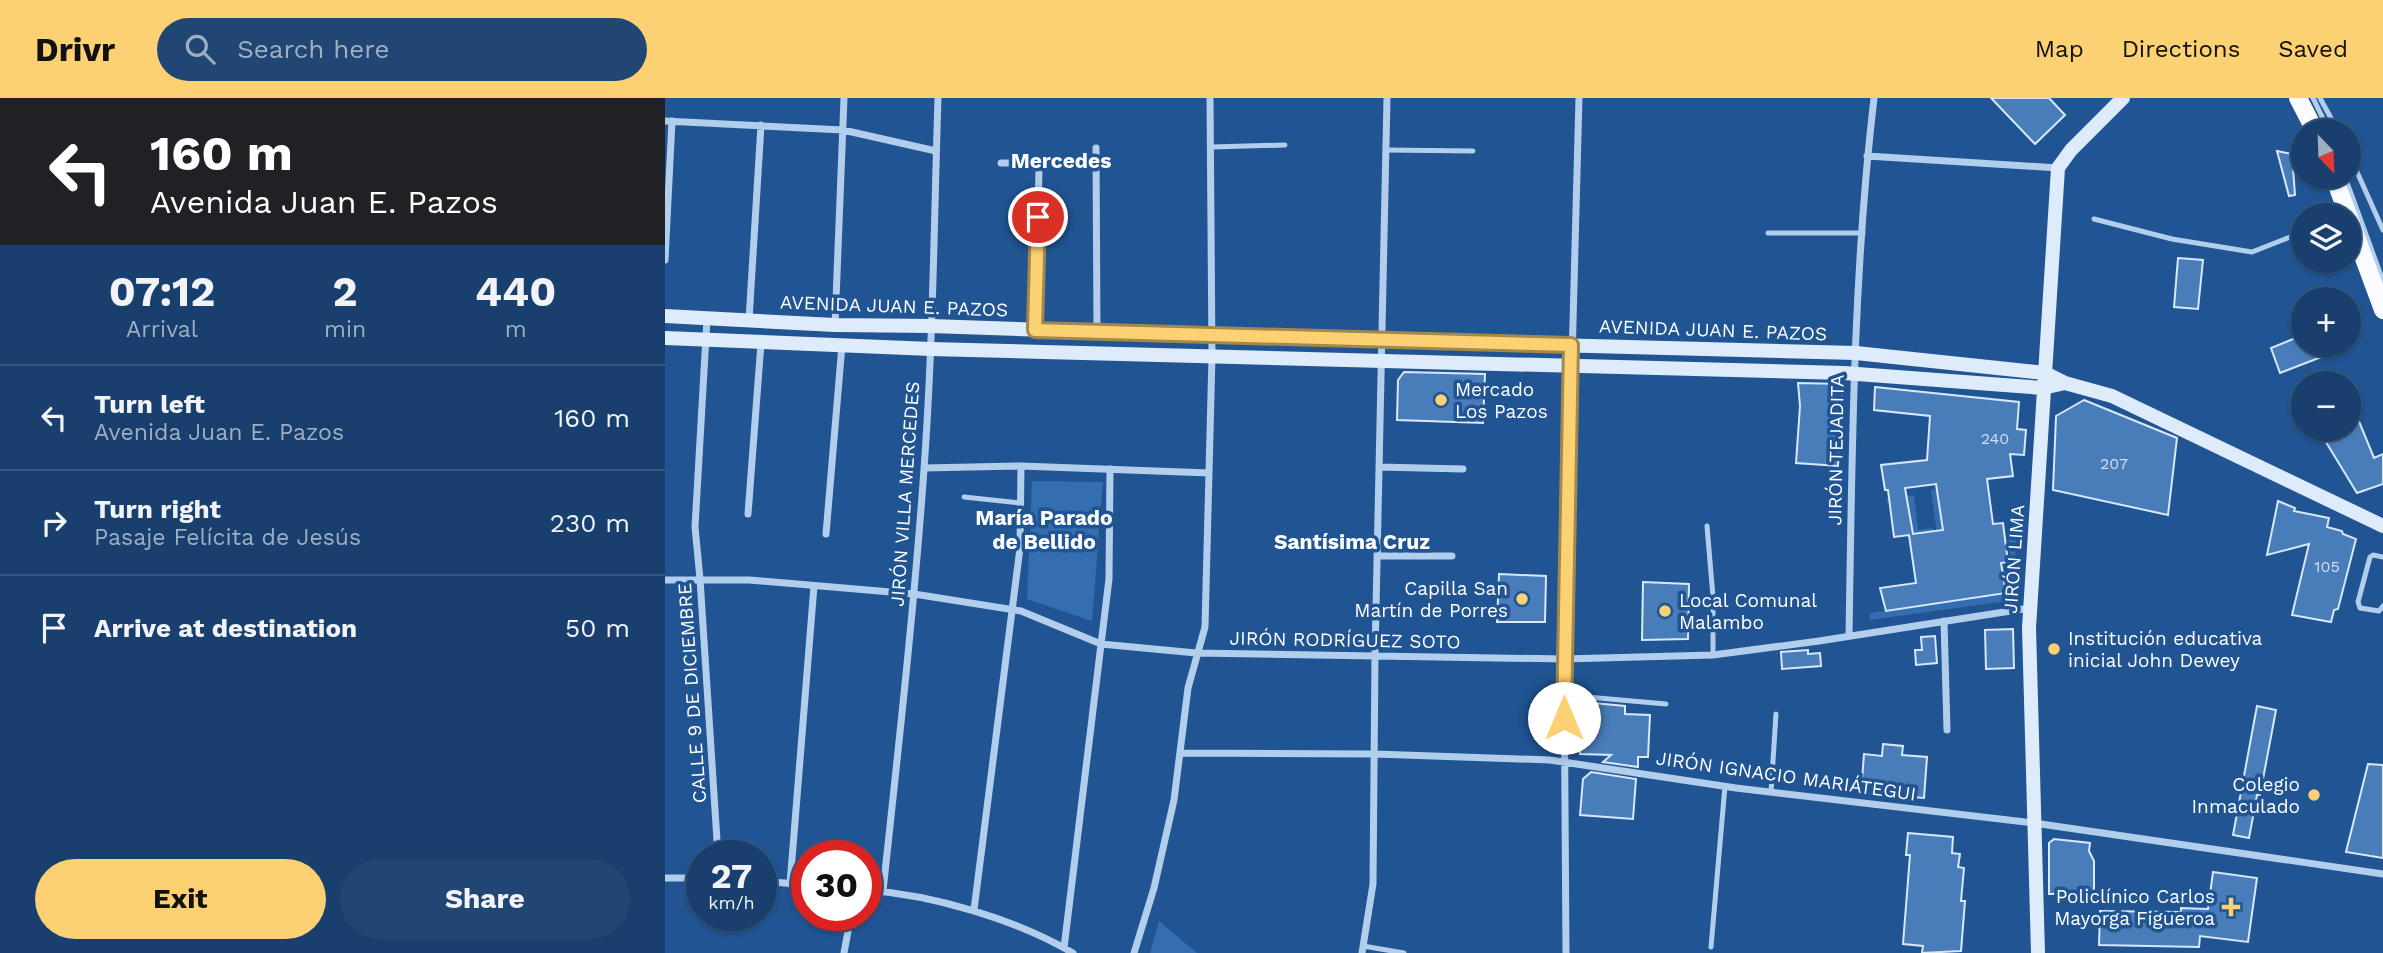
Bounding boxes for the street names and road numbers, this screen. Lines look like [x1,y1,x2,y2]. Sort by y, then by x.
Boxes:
street label: AVENIDA JUAN E. PAZOS [780,291,1008,321]
street label: AVENIDA JUAN E. PAZOS [1599,315,1827,345]
street label: JIRÓN TEJADITA [1823,374,1849,526]
street label: JIRÓN VILLA MERCEDES [886,381,924,607]
street label: JIRÓN LIMA [1999,503,2029,614]
street label: CALLE 9 DE DICIEMBRE [673,582,711,804]
street label: JIRÓN RODRÍGUEZ SOTO [1229,626,1461,654]
street label: JIRÓN IGNACIO MARIÁTEGUI [1655,746,1917,806]

